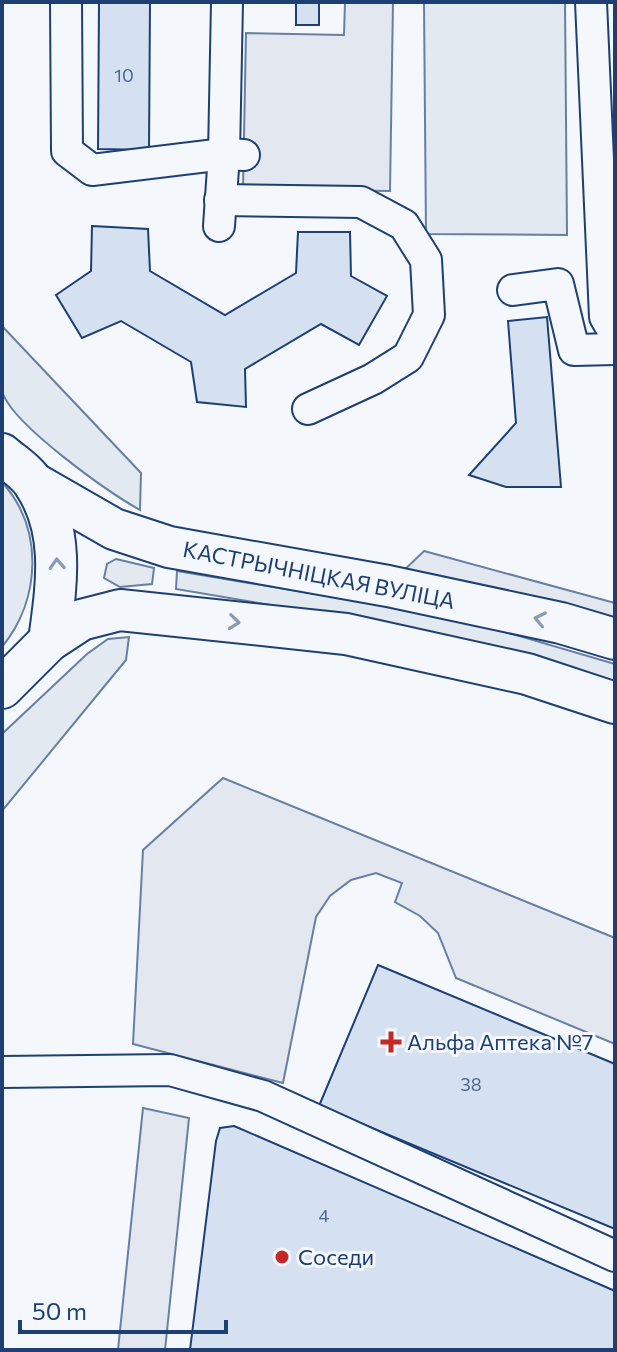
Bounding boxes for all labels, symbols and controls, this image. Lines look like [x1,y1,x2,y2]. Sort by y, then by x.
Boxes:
house number: 10 [114,64,134,86]
street label: КАСТРЫЧНІЦКАЯ ВУЛІЦА [181,535,457,614]
one-way arrow [49,557,66,570]
one-way arrow [533,611,546,628]
one-way arrow [228,613,241,630]
place label: Альфа Аптека №7 [407,1028,593,1055]
marker: Альфа Аптека №7 [382,1033,400,1051]
house number: 38 [460,1073,482,1095]
house number: 4 [319,1204,330,1226]
place label: Соседи [298,1243,374,1270]
marker: Соседи [273,1248,291,1266]
scale bar [20,1284,226,1334]
text: 50 m [32,1296,87,1325]

